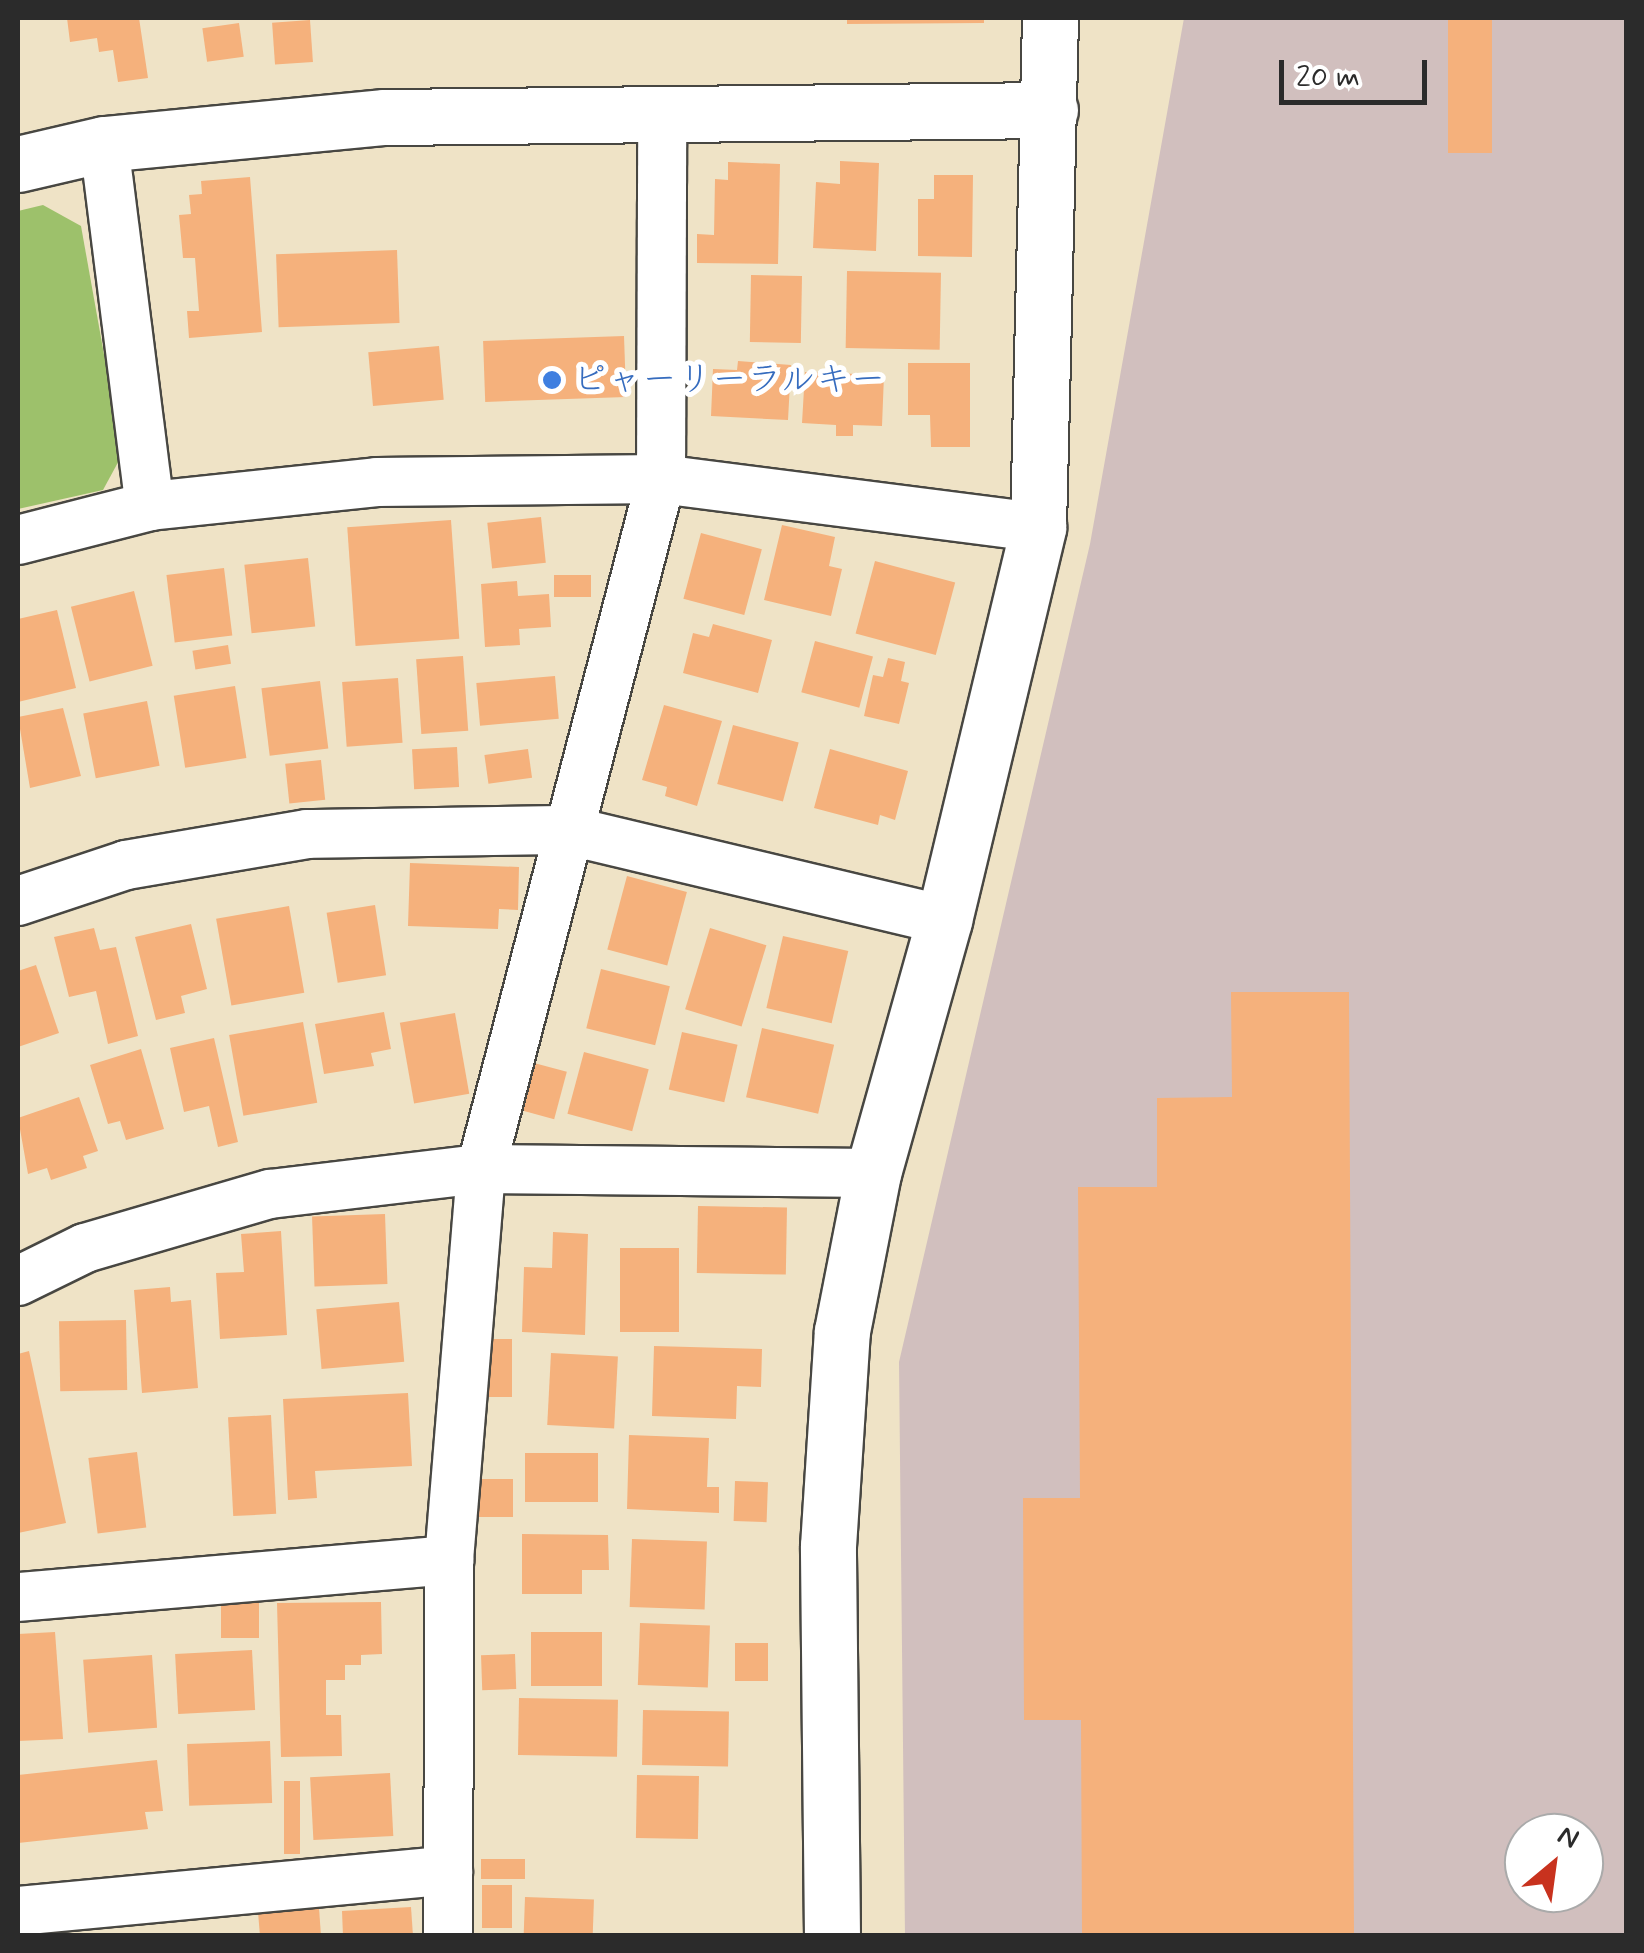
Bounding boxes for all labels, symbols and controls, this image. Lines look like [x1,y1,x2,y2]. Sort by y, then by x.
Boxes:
scale bar [1284,40,1432,102]
text: 20 m [1296,58,1360,97]
place label: ピャーリーラルキー [572,359,887,401]
marker: ピャーリーラルキー [541,369,563,391]
north arrow [1504,1813,1604,1913]
text: N [1551,1817,1585,1859]

